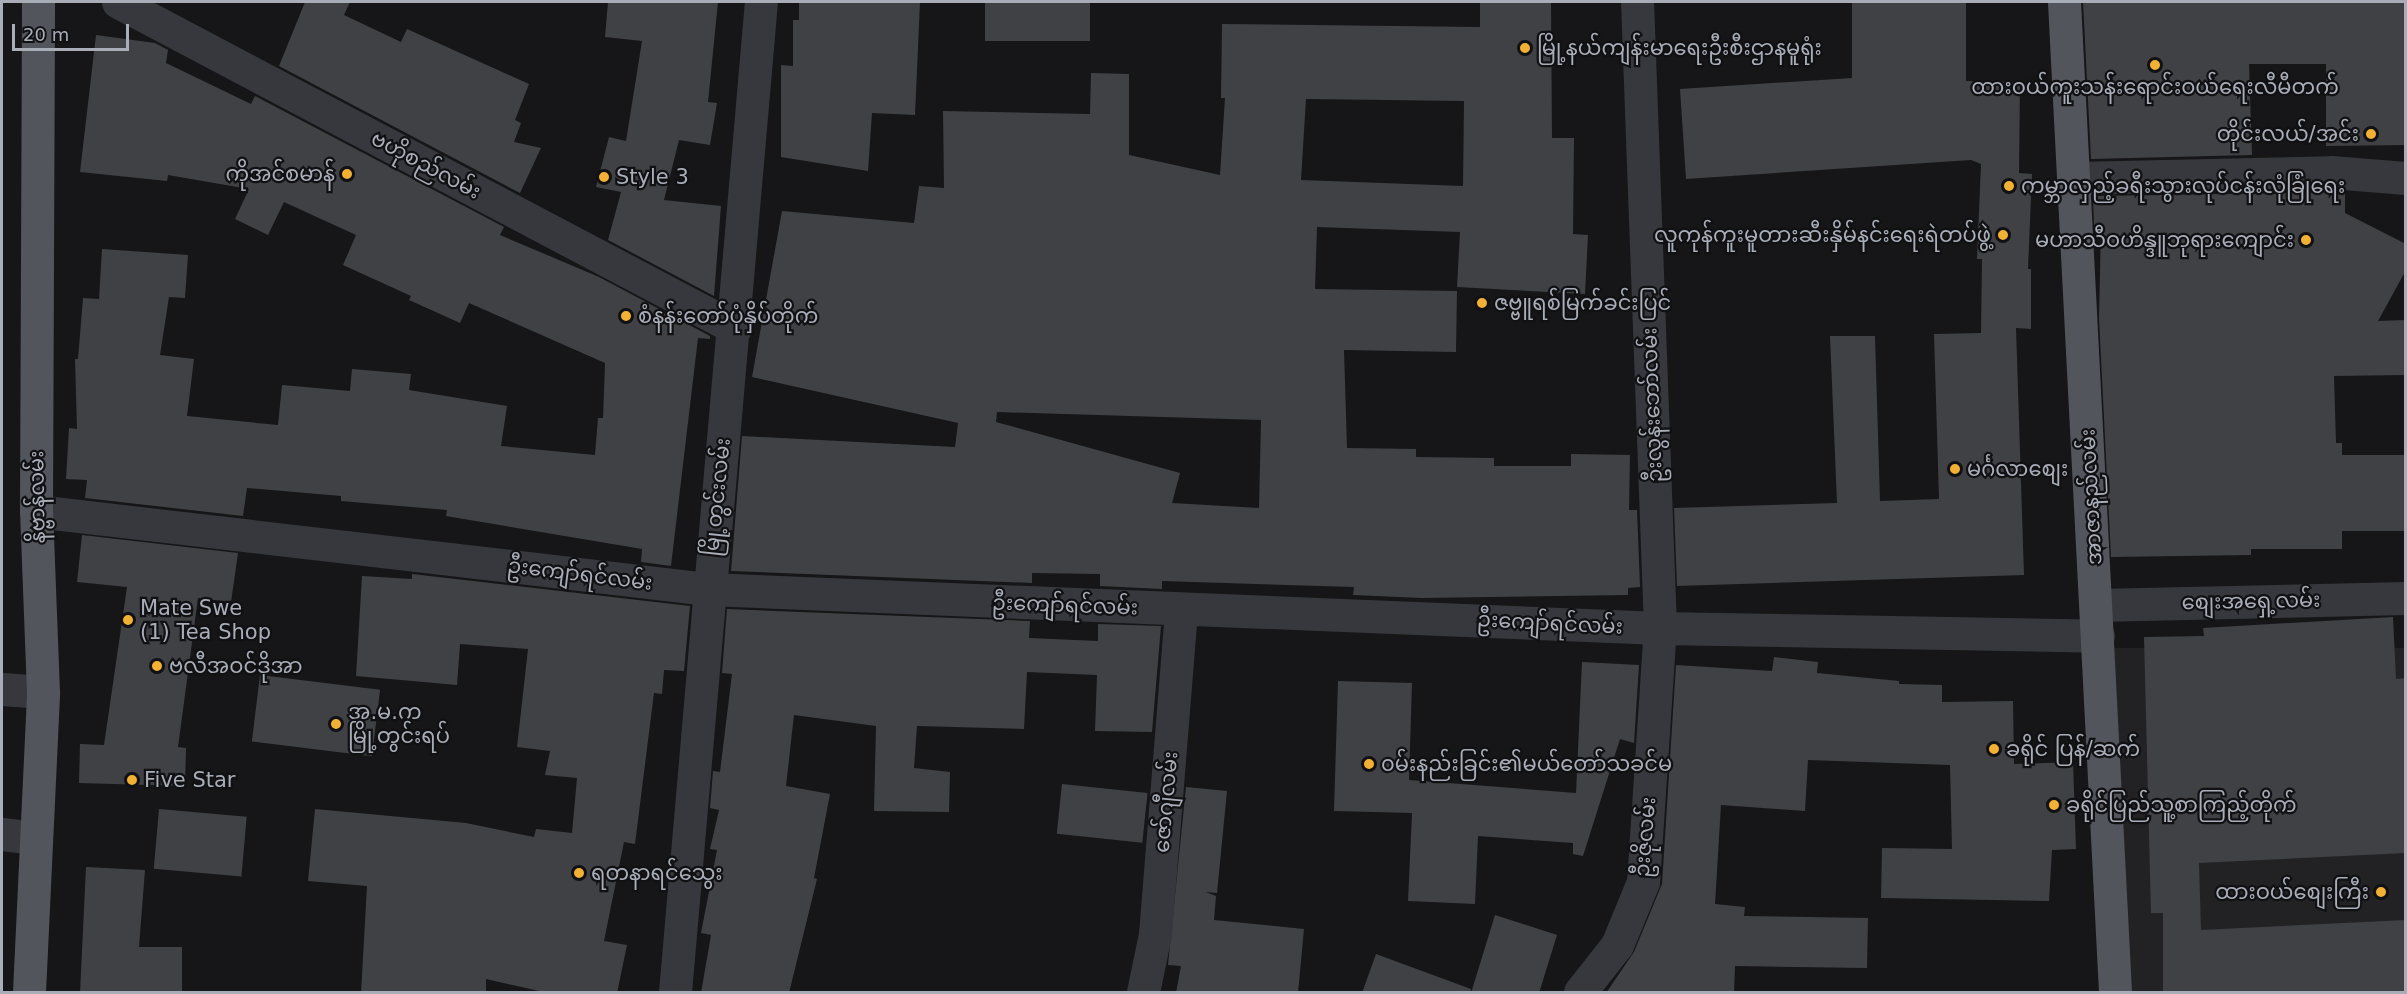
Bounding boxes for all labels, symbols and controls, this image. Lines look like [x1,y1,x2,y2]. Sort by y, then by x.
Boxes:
scale bar [15,12,132,50]
text: 20 m [23,24,69,45]
place label: မြို့နယ်ကျန်းမာရေးဦးစီးဌာနမူရုံး [1537,35,1822,61]
marker: မြို့နယ်ကျန်းမာရေးဦးစီးဌာနမူရုံး [1518,41,1532,55]
marker: ထားဝယ်ကူးသန်းရောင်းဝယ်ရေးလီမီတက် [2148,58,2162,72]
place label: ထားဝယ်ကူးသန်းရောင်းဝယ်ရေးလီမီတက် [1971,74,2339,100]
place label: တိုင်းလယ်/အင်း [2217,121,2359,147]
street label: ဗဟိုစည်လမ်း [367,126,485,204]
marker: တိုင်းလယ်/အင်း [2364,127,2378,141]
place label: ကိုအင်စမာန် [225,161,335,187]
place label: Style 3 [616,164,689,190]
marker: ကိုအင်စမာန် [340,167,354,181]
marker: Style 3 [597,170,611,184]
place label: ကမ္ဘာလှည့်ခရီးသွားလုပ်ငန်းလုံခြုံရေး [2021,173,2345,199]
marker: ကမ္ဘာလှည့်ခရီးသွားလုပ်ငန်းလုံခြုံရေး [2002,179,2016,193]
place label: လူကုန်ကူးမူတားဆီးနှိမ်နင်းရေးရဲတပ်ဖွဲ့ [1654,222,1991,248]
place label: မဟာသီဝဟိန္ဒူဘုရားကျောင်း [2035,227,2294,253]
marker: လူကုန်ကူးမူတားဆီးနှိမ်နင်းရေးရဲတပ်ဖွဲ့ [1996,228,2010,242]
marker: မဟာသီဝဟိန္ဒူဘုရားကျောင်း [2299,233,2313,247]
place label: ဇဗ္ဗူရစ်မြက်ခင်းပြင် [1494,290,1671,316]
marker: ဇဗ္ဗူရစ်မြက်ခင်းပြင် [1475,296,1489,310]
place label: စံနန်းတော်ပုံနှိပ်တိုက် [638,303,818,329]
marker: စံနန်းတော်ပုံနှိပ်တိုက် [619,309,633,323]
street label: ဦးလွန်းဘော်လမ်း [1637,327,1667,483]
street label: အာဇာနည်လမ်း [2075,428,2107,566]
street label: မြို့တွင်းလမ်း [698,437,736,557]
street label: နိဗ္ဗာန်လမ်း [24,450,50,544]
place label: မင်္ဂလာစျေး [1967,456,2068,482]
marker: မင်္ဂလာစျေး [1948,462,1962,476]
street label: ဦးကျော်ရင်လမ်း [506,553,654,595]
street label: စျေးအရှေ့လမ်း [2181,587,2321,615]
street label: ဦးကျော်ရင်လမ်း [992,590,1138,620]
place label: Mate Swe (1) Tea Shop [140,595,271,645]
street label: ဦးကျော်ရင်လမ်း [1476,607,1624,639]
marker: Mate Swe (1) Tea Shop [121,613,135,627]
place label: ဗလီအဝင်ဒိုအာ [169,653,302,679]
marker: ဗလီအဝင်ဒိုအာ [150,659,164,673]
place label: အ.မ.က မြို့တွင်းရပ် [348,699,450,749]
marker: အ.မ.က မြို့တွင်းရပ် [329,717,343,731]
place label: ခရိုင် ပြန်/ဆက် [2006,736,2140,762]
marker: ခရိုင် ပြန်/ဆက် [1987,742,2001,756]
street label: ဇော်ဂျီလမ်း [1149,750,1183,854]
place label: ၀မ်းနည်းခြင်း၏မယ်တော်သခင်မ [1381,751,1672,777]
marker: ၀မ်းနည်းခြင်း၏မယ်တော်သခင်မ [1362,757,1376,771]
place label: Five Star [144,767,235,793]
marker: Five Star [125,773,139,787]
place label: ခရိုင်ပြည်သူ့စာကြည့်တိုက် [2066,792,2297,818]
street label: ဦးဇိုလမ်း [1629,796,1661,878]
marker: ခရိုင်ပြည်သူ့စာကြည့်တိုက် [2047,798,2061,812]
place label: ရတနာရင်သွေး [591,860,723,886]
marker: ရတနာရင်သွေး [572,866,586,880]
place label: ထားဝယ်စျေးကြီး [2215,879,2369,905]
marker: ထားဝယ်စျေးကြီး [2374,885,2388,899]

